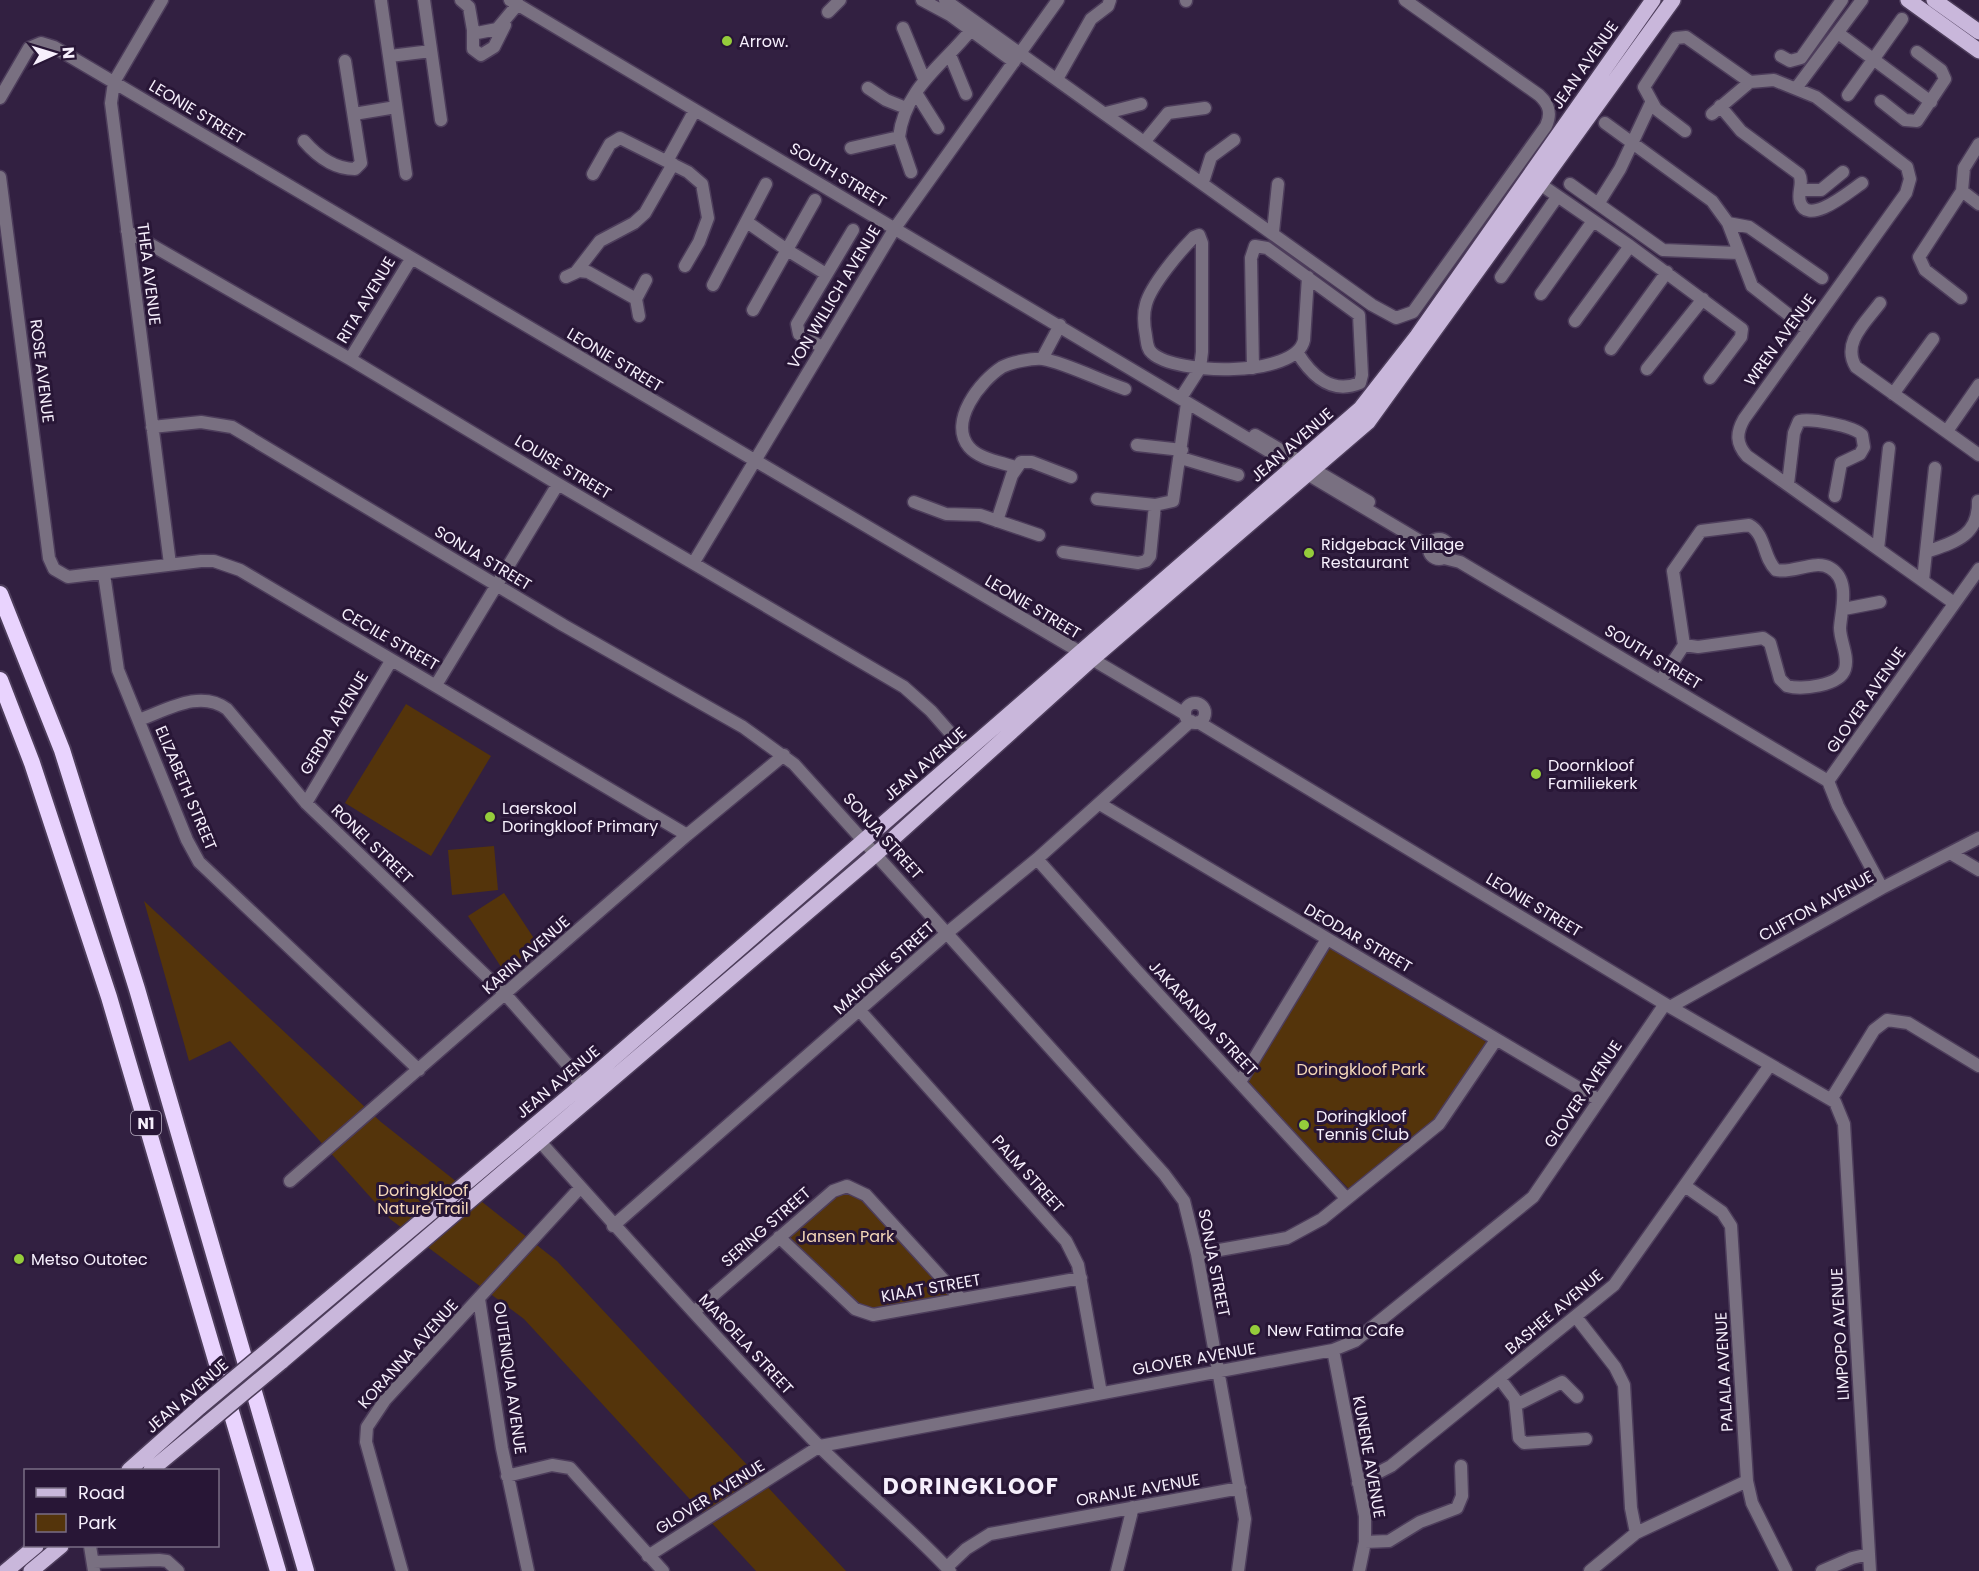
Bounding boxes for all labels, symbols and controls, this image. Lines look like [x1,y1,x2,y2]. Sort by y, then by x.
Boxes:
street label: JEAN AVENUE [1546,16,1624,114]
north arrow [24,24,84,84]
place label: Arrow. [739,30,788,53]
marker: Arrow. [720,34,734,48]
text: N [57,46,80,60]
street label: LEONIE STREET [145,74,250,150]
street label: SOUTH STREET [785,137,891,213]
street label: THEA AVENUE [131,221,167,327]
street label: VON WILLICH AVENUE [782,221,886,373]
street label: RITA AVENUE [331,252,401,348]
street label: WREN AVENUE [1739,289,1821,391]
street label: ROSE AVENUE [24,318,60,424]
street label: LEONIE STREET [563,322,668,398]
street label: JEAN AVENUE [1246,403,1338,487]
street label: LOUISE STREET [510,429,616,505]
street label: SONJA STREET [430,520,536,596]
place label: Ridgeback Village Restaurant [1321,533,1464,574]
marker: Ridgeback Village Restaurant [1302,546,1316,560]
street label: LEONIE STREET [981,569,1086,645]
street label: CECILE STREET [337,602,443,676]
street label: SOUTH STREET [1600,619,1706,695]
street label: GLOVER AVENUE [1821,642,1911,758]
street label: GERDA AVENUE [294,667,374,779]
street label: ELIZABETH STREET [149,722,223,854]
street label: JEAN AVENUE [879,722,971,806]
place label: Doornkloof Familiekerk [1548,754,1638,795]
marker: Doornkloof Familiekerk [1529,767,1543,781]
street label: SONJA STREET [838,788,928,885]
place label: Laerskool Doringkloof Primary [502,797,658,838]
street label: RONEL STREET [326,799,418,889]
marker: Laerskool Doringkloof Primary [483,810,497,824]
street label: CLIFTON AVENUE [1754,865,1878,947]
street label: LEONIE STREET [1482,867,1587,943]
street label: DEODAR STREET [1300,898,1416,978]
street label: KARIN AVENUE [477,910,575,1000]
street label: MAHONIE STREET [828,916,940,1020]
street label: JAKARANDA STREET [1143,955,1263,1081]
street label: GLOVER AVENUE [1539,1036,1627,1152]
street label: JEAN AVENUE [511,1040,605,1124]
park label: Doringkloof Park [1297,1058,1426,1081]
place label: Doringkloof Tennis Club [1316,1105,1409,1146]
road number: N1 [131,1111,161,1135]
marker: Doringkloof Tennis Club [1297,1118,1311,1132]
street label: PALM STREET [987,1130,1070,1218]
park label: Doringkloof Nature Trail [377,1179,469,1220]
street label: SERING STREET [716,1181,816,1272]
street label: SONJA STREET [1192,1207,1236,1319]
park label: Jansen Park [798,1225,895,1248]
place label: Metso Outotec [31,1248,148,1271]
marker: Metso Outotec [12,1252,26,1266]
street label: BASHEE AVENUE [1500,1264,1608,1360]
street label: LIMPOPO AVENUE [1825,1267,1855,1401]
street label: KIAAT STREET [879,1268,983,1308]
street label: MAROELA STREET [693,1289,799,1400]
street label: KORANNA AVENUE [353,1294,463,1414]
street label: OUTENIQUA AVENUE [488,1300,532,1456]
street label: PALALA AVENUE [1709,1312,1739,1432]
place label: New Fatima Cafe [1267,1319,1404,1342]
marker: New Fatima Cafe [1248,1323,1262,1337]
street label: GLOVER AVENUE [1130,1337,1258,1381]
street label: JEAN AVENUE [141,1354,233,1438]
street label: KUNENE AVENUE [1347,1394,1391,1520]
street label: GLOVER AVENUE [651,1454,769,1540]
street label: ORANJE AVENUE [1074,1468,1202,1512]
legend [24,1469,219,1547]
district label: DORINGKLOOF [883,1471,1059,1502]
text: Road [78,1480,125,1505]
text: Park [78,1510,117,1535]

